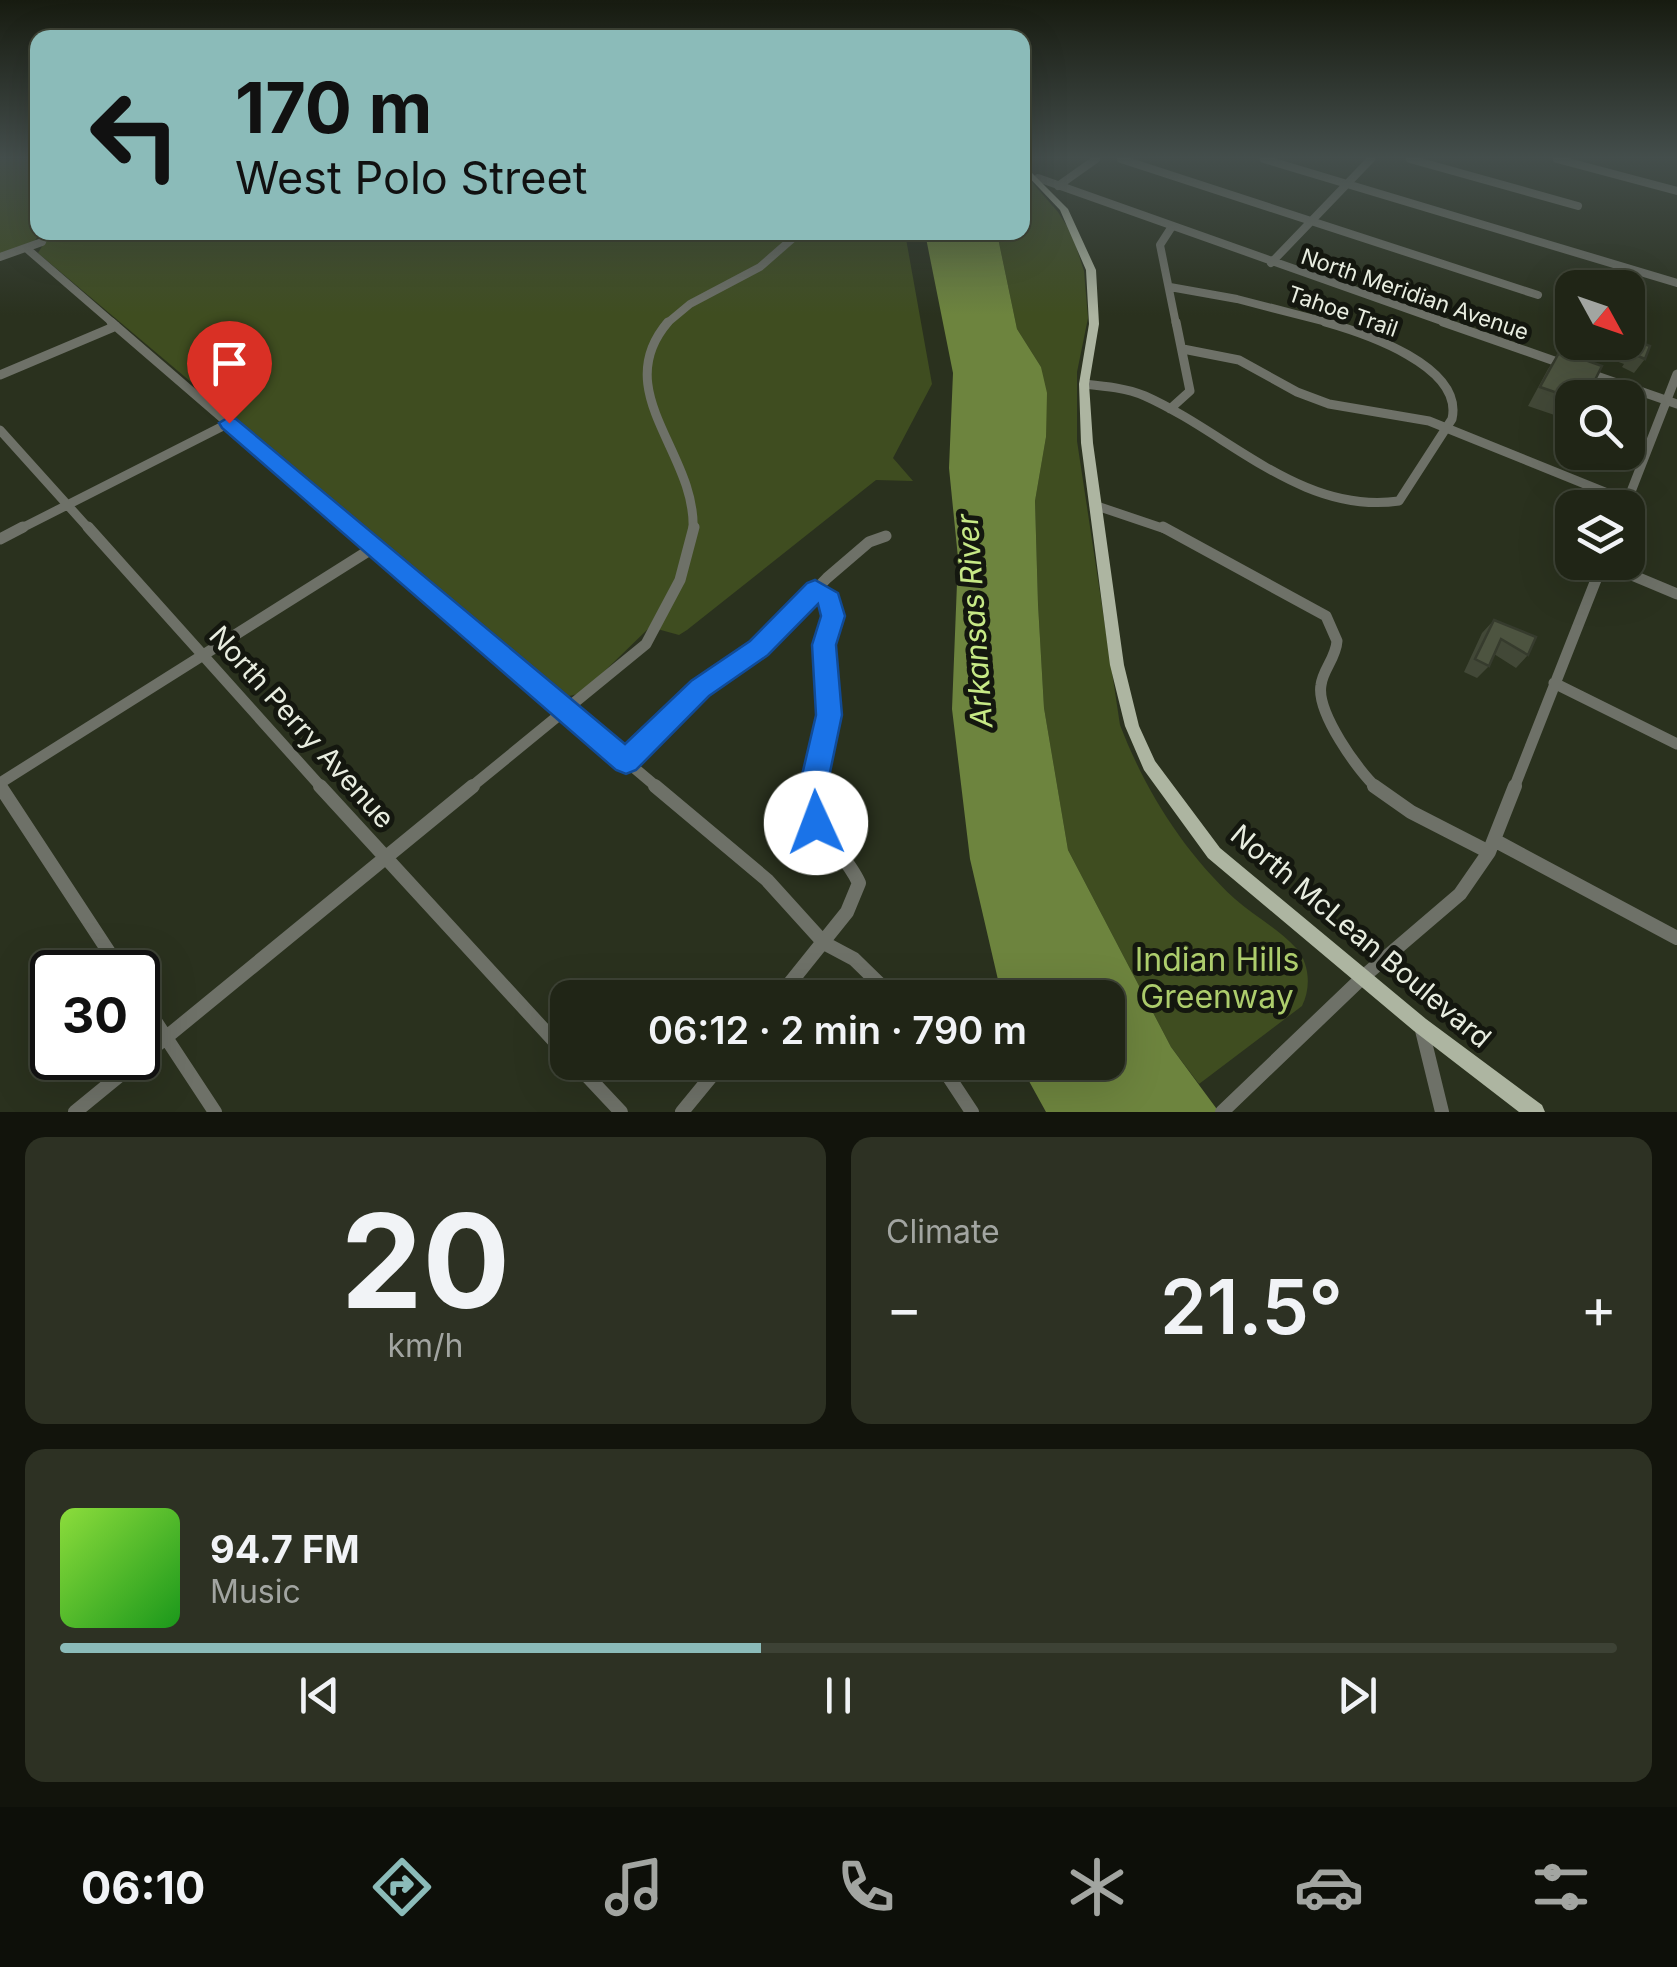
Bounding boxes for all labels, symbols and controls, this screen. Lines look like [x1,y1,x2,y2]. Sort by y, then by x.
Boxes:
text: 170 m [235,65,432,150]
icon: left [70,70,200,200]
text: West Polo Street [235,150,587,205]
street label: North Meridian Avenue [1298,243,1532,345]
north arrow [1555,270,1645,360]
map controls [1555,270,1645,580]
street label: Tahoe Trail [1285,280,1401,342]
pin [187,321,272,424]
icon: arrive [202,336,257,391]
button: search [1555,380,1645,470]
button: layers [1555,490,1645,580]
water label: Arkansas River [949,512,1000,730]
street label: North Perry Avenue [202,619,402,835]
position arrow [764,771,868,875]
street label: North McLean Boulevard [1224,817,1498,1055]
park label: Indian Hills Greenway [1135,940,1299,1016]
speed limit sign: 30 [30,950,160,1080]
text: 06:12 · 2 min · 790 m [648,1007,1027,1053]
text: 20 [341,1182,510,1339]
text: Climate [886,1212,1000,1251]
text: 21.5° [1160,1261,1343,1352]
text: − [886,1275,922,1341]
text: + [1581,1275,1617,1341]
text: km/h [387,1326,464,1365]
text: 94.7 FM [210,1526,360,1572]
text: Music [210,1572,301,1611]
icon: previous [292,1668,347,1723]
icon: pause [811,1668,866,1723]
icon: next [1330,1668,1385,1723]
icon: directions [367,1852,437,1922]
icon: music [599,1852,669,1922]
icon: phone [831,1852,901,1922]
icon: climate [1062,1852,1132,1922]
icon: car [1294,1852,1364,1922]
icon: filters [1526,1852,1596,1922]
text: 06:10 [81,1860,205,1915]

